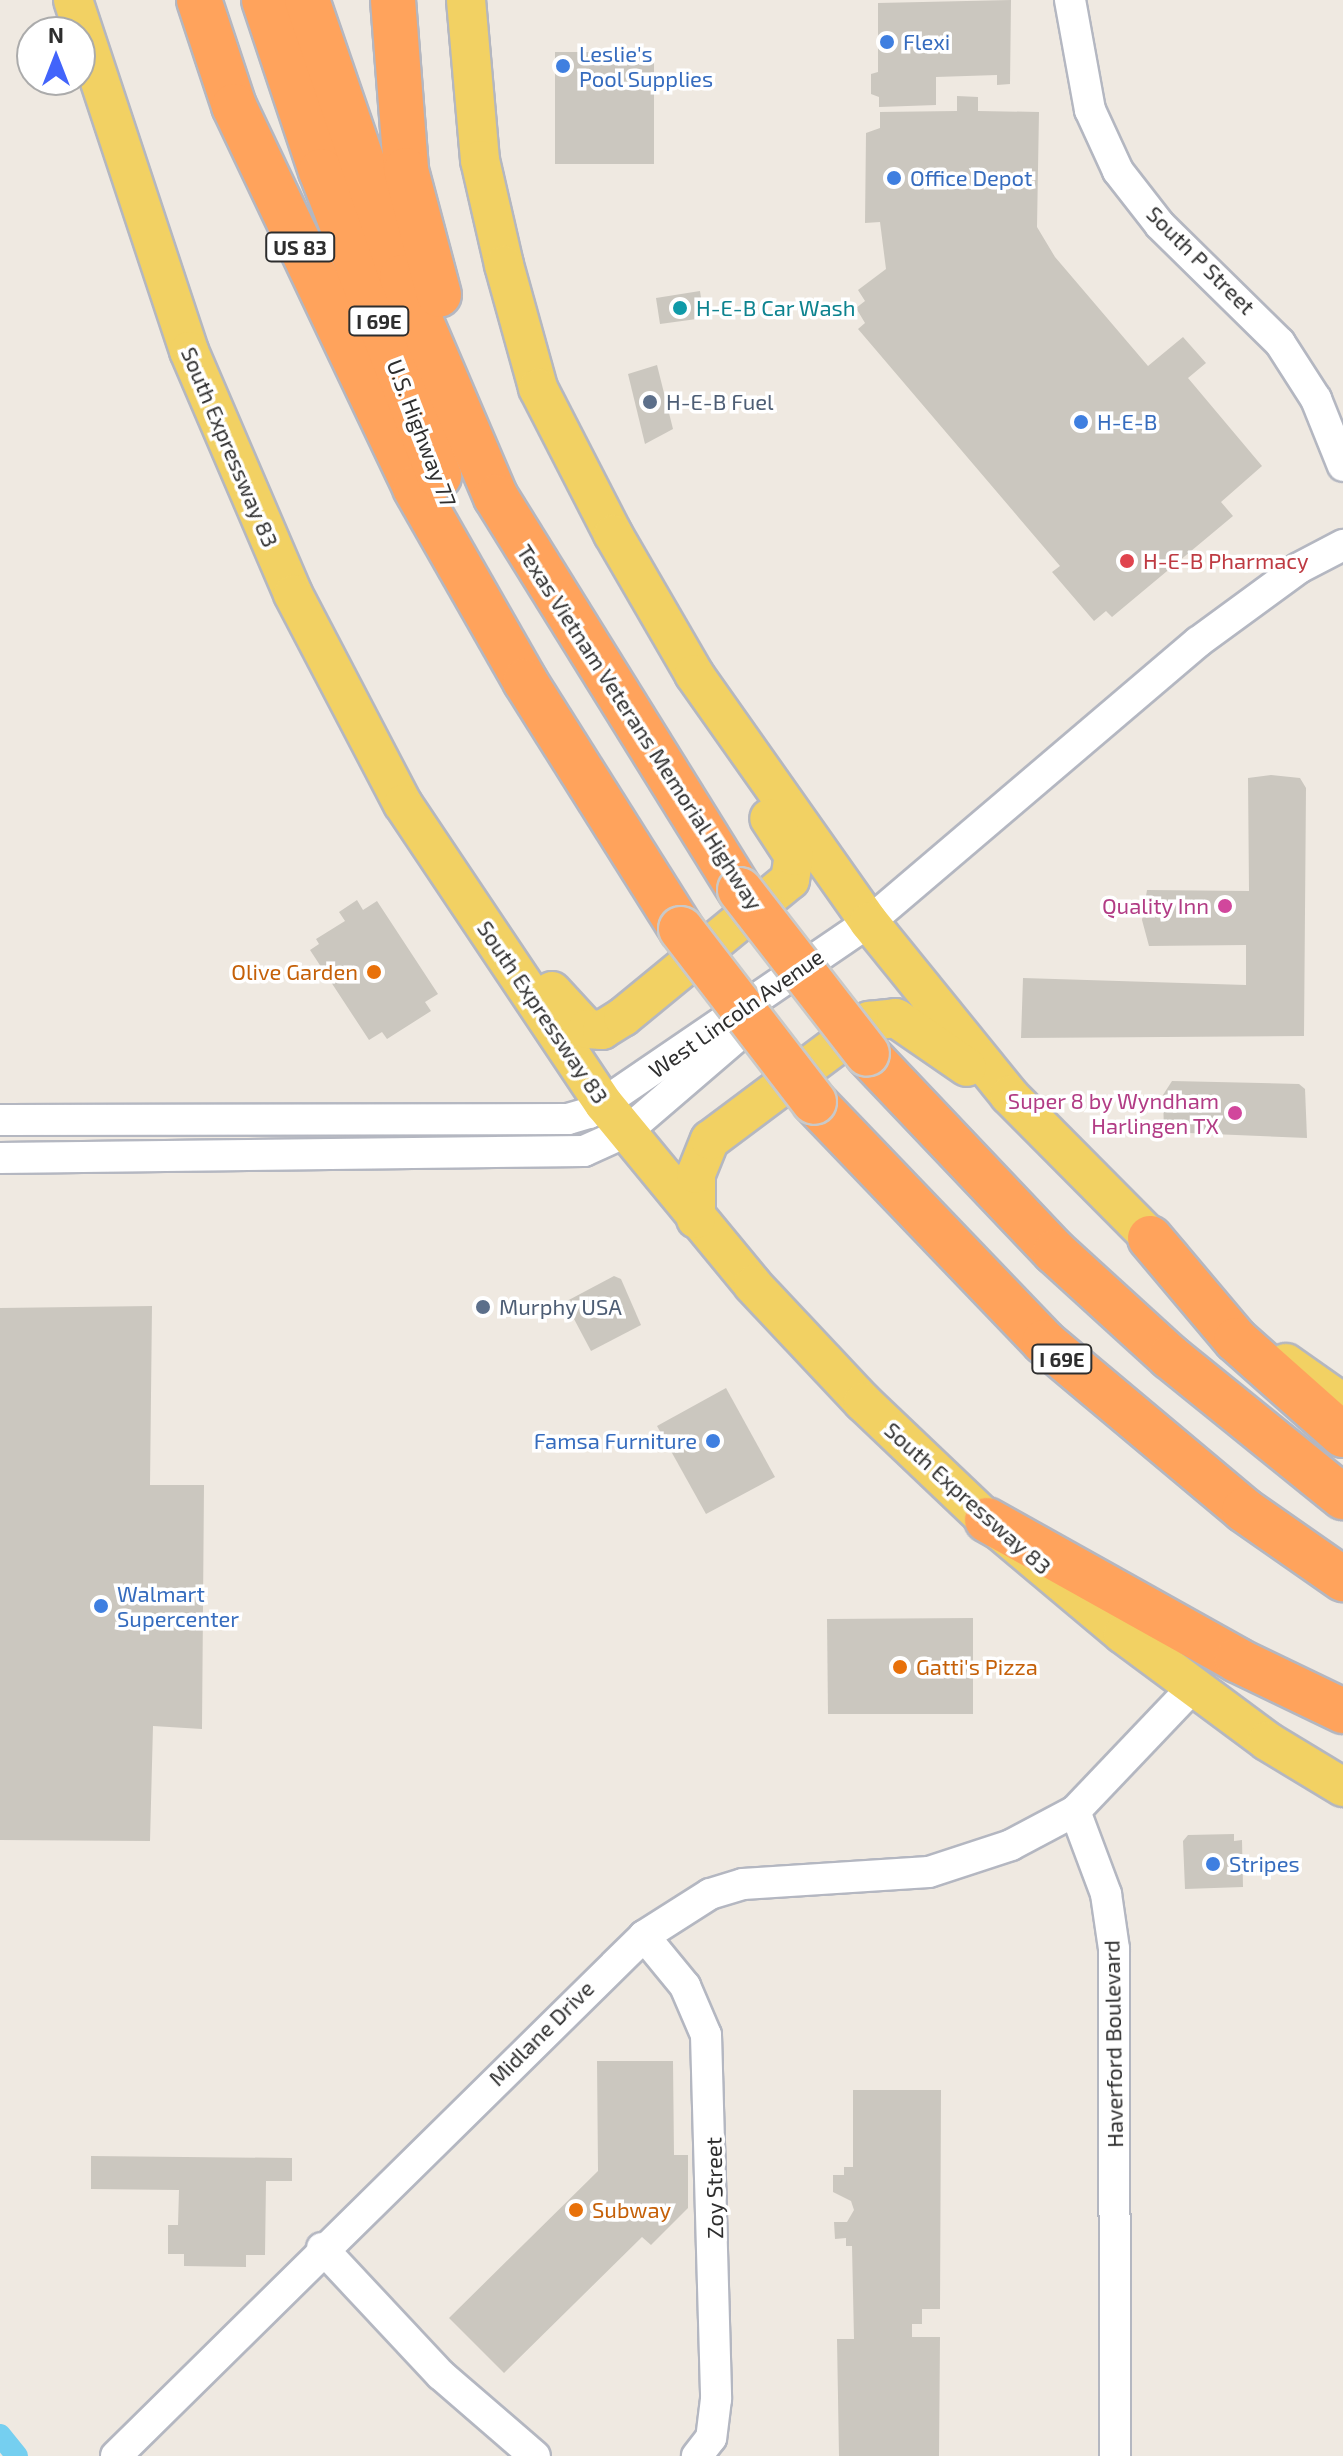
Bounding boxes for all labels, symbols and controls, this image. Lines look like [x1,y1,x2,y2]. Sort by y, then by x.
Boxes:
north arrow [16,16,96,96]
text: N [48,21,64,47]
place label: Flexi [903,29,950,55]
marker: Flexi [878,33,896,51]
place label: Leslie's Pool Supplies [579,40,714,92]
marker: Leslie's Pool Supplies [554,57,572,75]
place label: Office Depot [910,165,1032,191]
marker: Office Depot [885,169,903,187]
street label: South P Street [1141,200,1261,320]
road number: US 83 [264,231,336,263]
place label: H-E-B Car Wash [696,295,856,321]
marker: H-E-B Car Wash [671,299,689,317]
road number: I 69E [347,305,411,337]
street label: South Expressway 83 [176,343,284,551]
street label: U.S. Highway 77 [382,355,462,511]
place label: H-E-B Fuel [666,389,774,415]
marker: H-E-B Fuel [641,393,659,411]
place label: H-E-B [1097,409,1157,435]
marker: H-E-B [1072,413,1090,431]
street label: Texas Vietnam Veterans Memorial Highway [511,539,769,915]
place label: H-E-B Pharmacy [1143,548,1309,574]
marker: H-E-B Pharmacy [1118,552,1136,570]
place label: Quality Inn [1101,893,1209,919]
marker: Quality Inn [1216,897,1234,915]
street label: South Expressway 83 [472,915,614,1109]
street label: West Lincoln Avenue [644,943,828,1083]
place label: Olive Garden [231,959,358,985]
marker: Olive Garden [365,963,383,981]
place label: Super 8 by Wyndham Harlingen TX [1007,1087,1219,1138]
marker: Super 8 by Wyndham Harlingen TX [1226,1104,1244,1122]
place label: Murphy USA [499,1294,622,1320]
marker: Murphy USA [474,1298,492,1316]
road number: I 69E [1030,1343,1094,1375]
street label: South Expressway 83 [879,1416,1057,1580]
place label: Famsa Furniture [534,1428,697,1454]
marker: Famsa Furniture [704,1432,722,1450]
place label: Walmart Supercenter [117,1580,239,1632]
marker: Walmart Supercenter [92,1597,110,1615]
place label: Gatti's Pizza [916,1654,1038,1680]
marker: Gatti's Pizza [891,1658,909,1676]
place label: Stripes [1229,1851,1300,1877]
marker: Stripes [1204,1855,1222,1873]
street label: Haverford Boulevard [1098,1940,1128,2148]
street label: Midlane Drive [483,1975,599,2091]
street label: Zoy Street [700,2137,728,2239]
place label: Subway [592,2197,671,2223]
marker: Subway [567,2201,585,2219]

